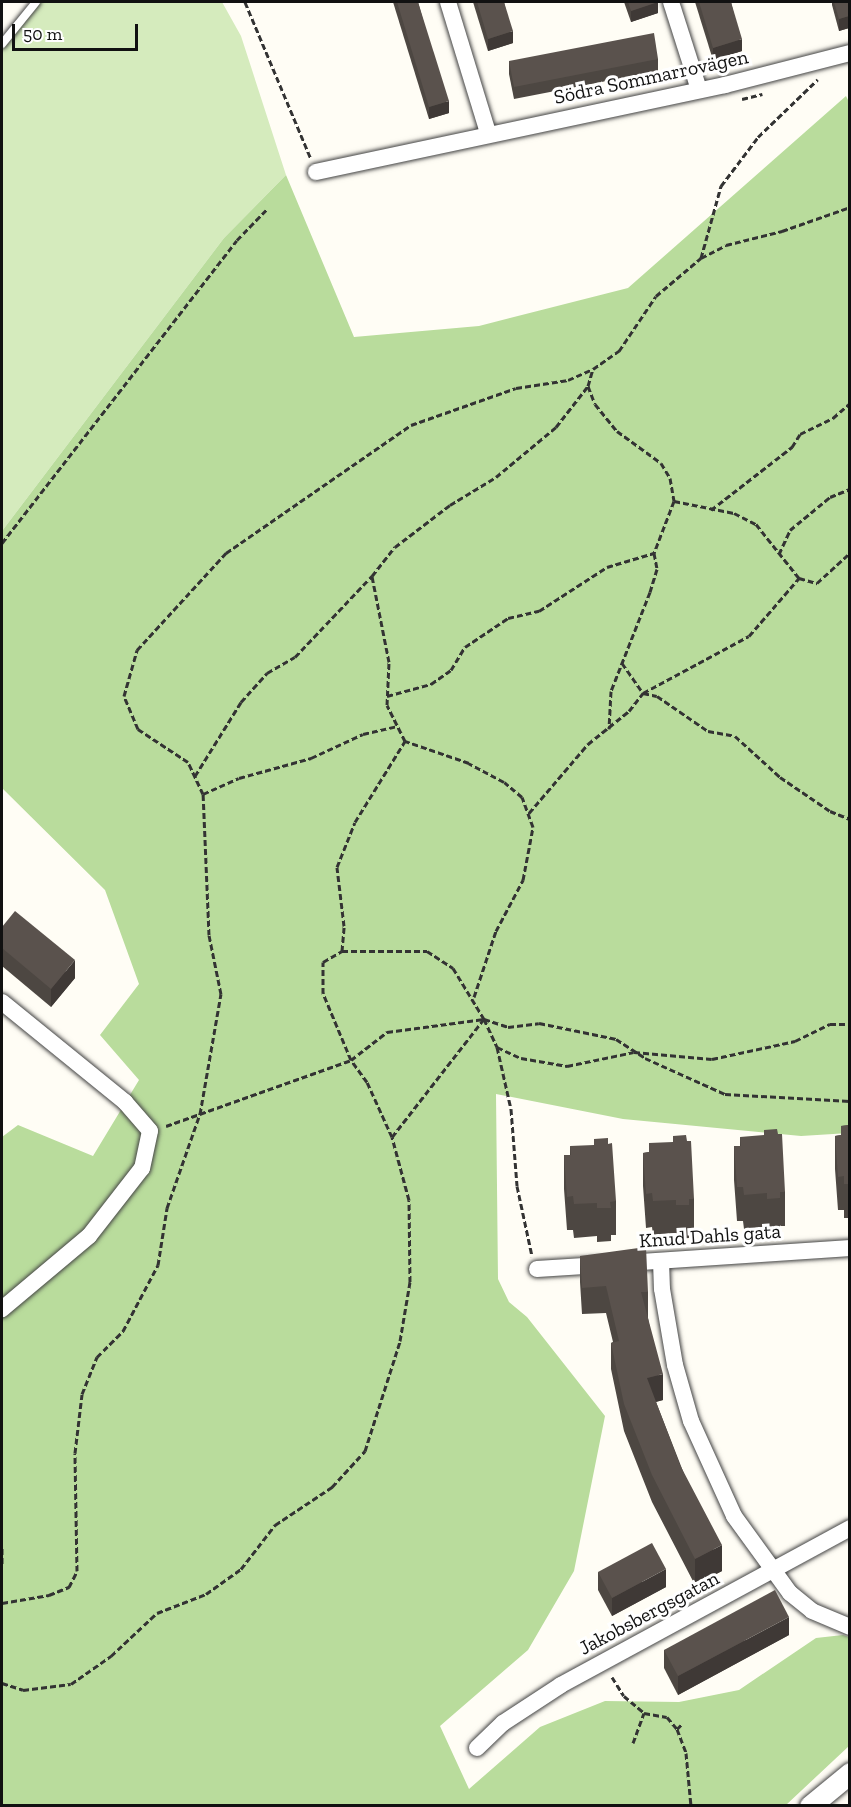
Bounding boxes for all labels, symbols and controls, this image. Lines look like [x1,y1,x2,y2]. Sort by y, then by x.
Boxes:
scale bar [15,12,141,50]
text: 50 m [23,23,62,45]
street label: Södra Sommarrovägen [552,45,750,109]
street label: Knud Dahls gata [638,1219,782,1253]
street label: Jakobsbergsgatan [575,1566,723,1660]

